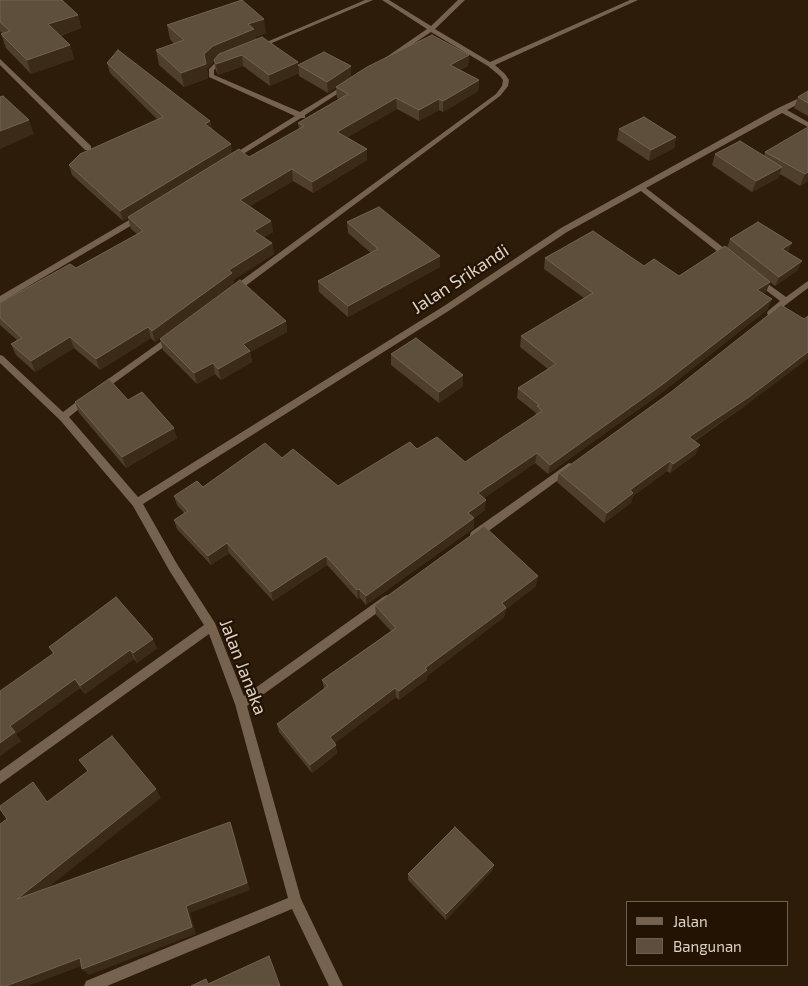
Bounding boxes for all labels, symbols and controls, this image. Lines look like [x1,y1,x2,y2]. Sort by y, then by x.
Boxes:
street label: Jalan Srikandi [407,240,513,318]
street label: Jalan Janaka [215,616,271,718]
legend [626,901,788,966]
text: Jalan [673,912,708,930]
text: Bangunan [673,937,742,955]

